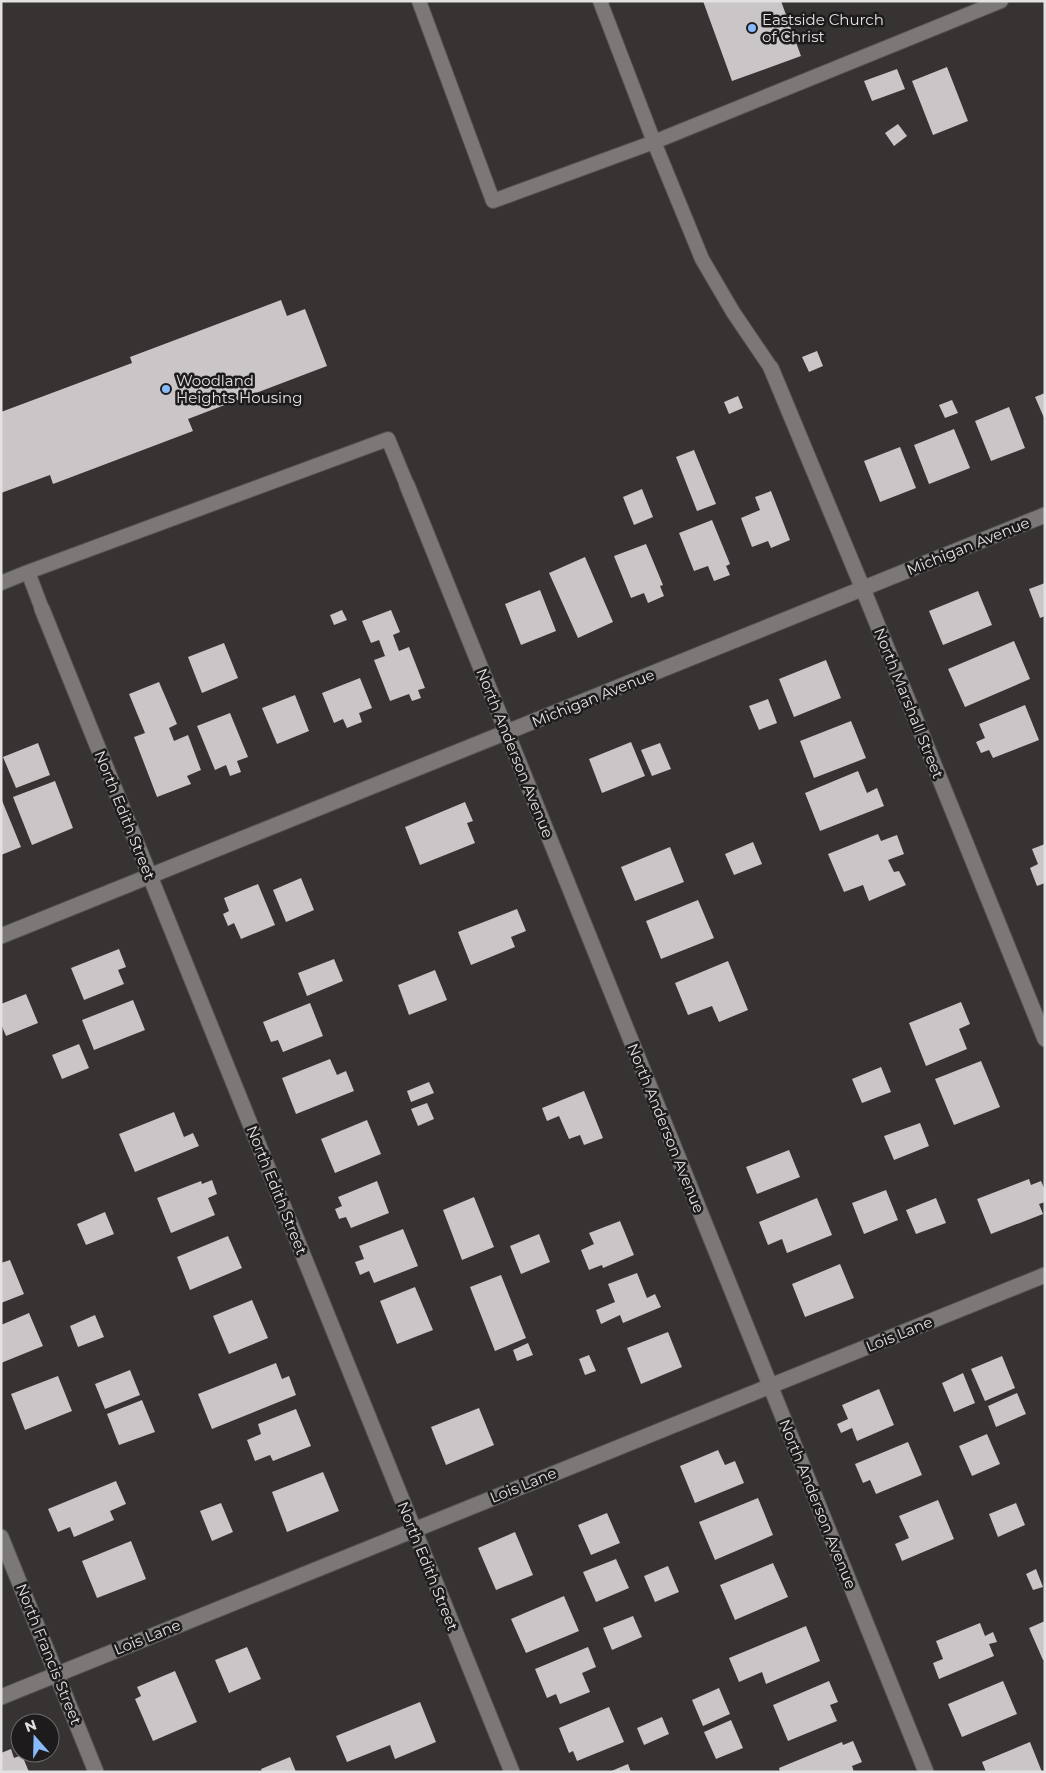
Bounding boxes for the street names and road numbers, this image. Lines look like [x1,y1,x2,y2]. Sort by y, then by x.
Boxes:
street label: Michigan Avenue [904,513,1032,579]
street label: North Marshall Street [870,625,948,781]
street label: North Anderson Avenue [472,665,558,841]
street label: Michigan Avenue [529,665,657,731]
street label: North Edith Street [90,748,160,882]
street label: North Anderson Avenue [623,1040,709,1216]
street label: North Edith Street [242,1123,312,1257]
street label: Lois Lane [863,1312,935,1356]
street label: North Anderson Avenue [775,1416,861,1592]
street label: Lois Lane [487,1463,559,1507]
street label: North Edith Street [393,1499,463,1633]
street label: North Francis Street [12,1581,86,1727]
street label: Lois Lane [111,1615,183,1659]

